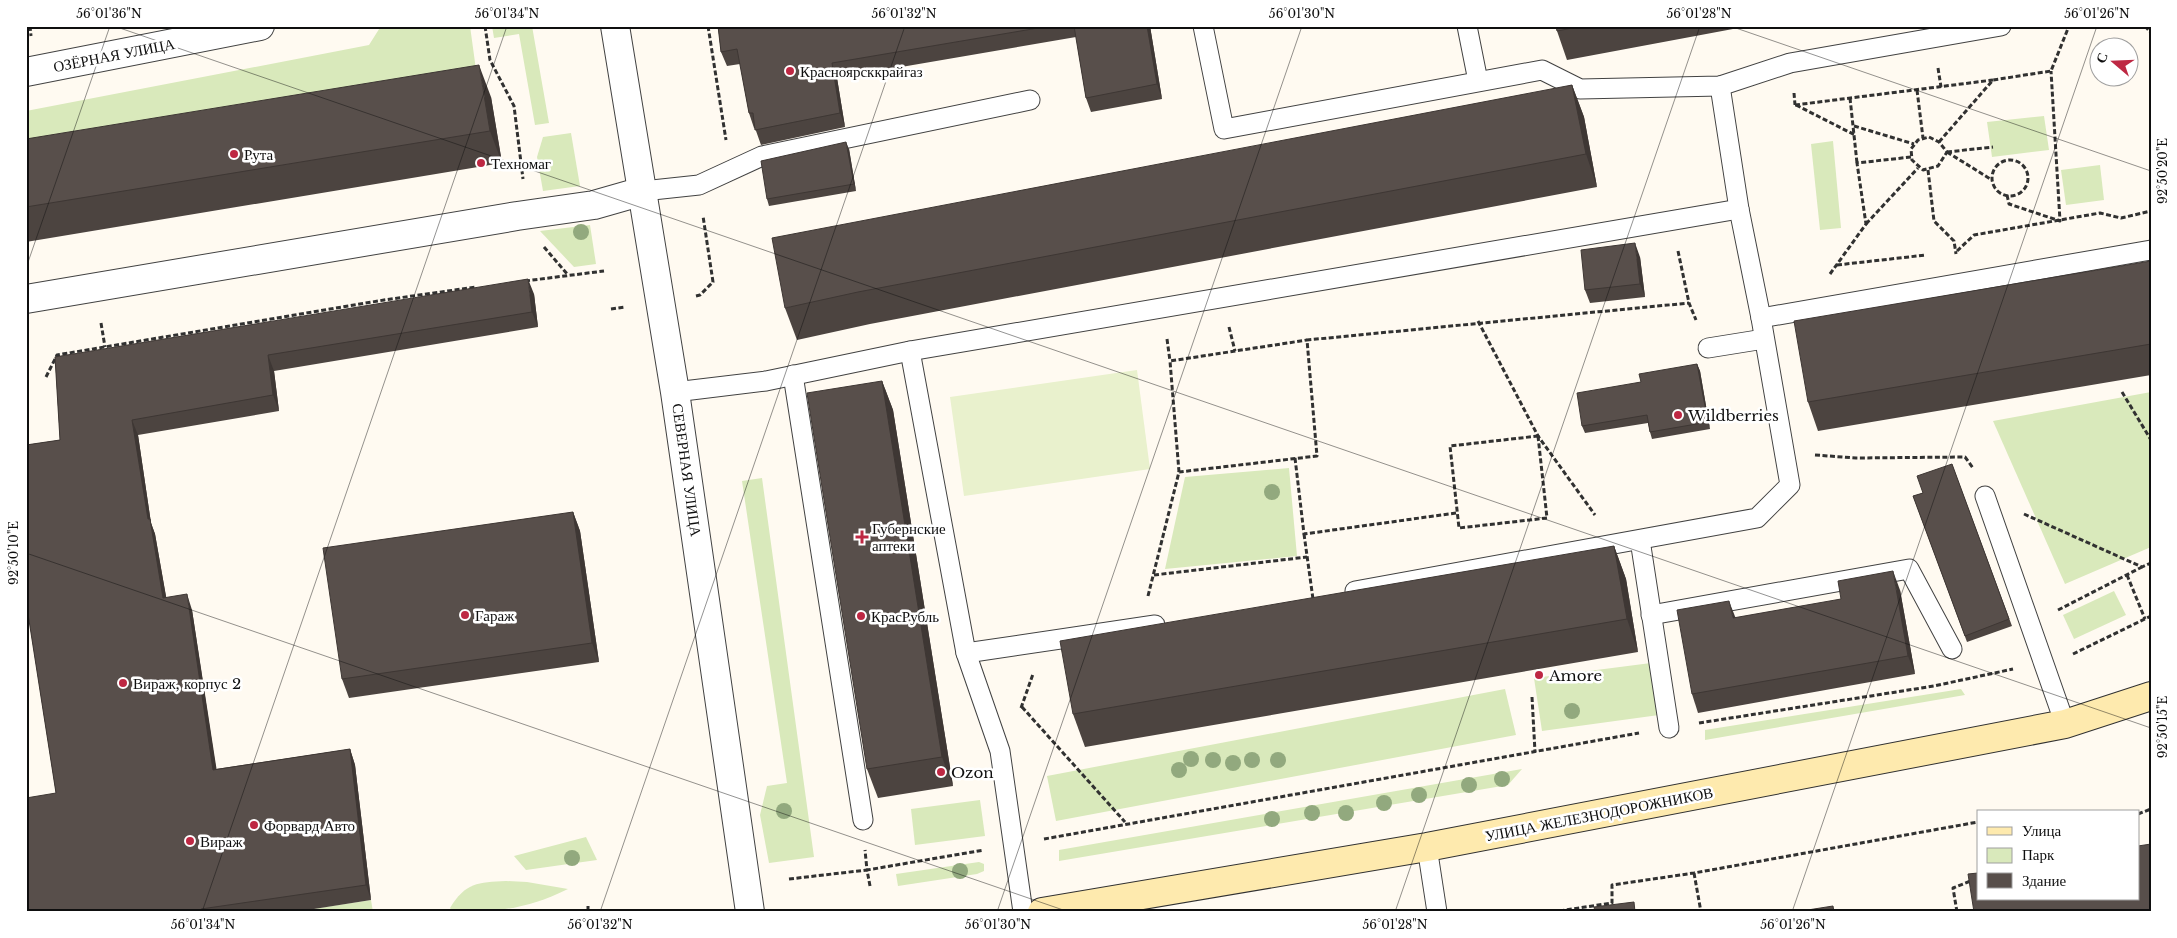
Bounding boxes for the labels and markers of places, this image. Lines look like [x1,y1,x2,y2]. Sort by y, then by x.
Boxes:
place label: Красноярсккрайгаз [800,62,923,81]
marker: Красноярсккрайгаз [784,65,796,77]
place label: Рута [244,145,274,164]
marker: Рута [228,148,240,160]
place label: Техномаг [491,154,551,173]
marker: Техномаг [475,157,487,169]
place label: Wildberries [1687,406,1779,425]
marker: Wildberries [1672,409,1684,421]
place label: Губернские аптеки [872,519,946,555]
marker: Губернские аптеки [856,531,868,543]
place label: Гараж [475,606,515,625]
place label: КрасРубль [871,607,939,626]
marker: Гараж [459,609,471,621]
marker: КрасРубль [855,610,867,622]
place label: Amore [1548,666,1602,685]
marker: Amore [1533,669,1545,681]
place label: Вираж, корпус 2 [133,674,241,693]
marker: Вираж, корпус 2 [117,677,129,689]
place label: Ozon [951,763,994,782]
marker: Ozon [935,766,947,778]
place label: Форвард Авто [264,816,355,835]
marker: Форвард Авто [248,819,260,831]
place label: Вираж [200,832,243,851]
marker: Вираж [184,835,196,847]

